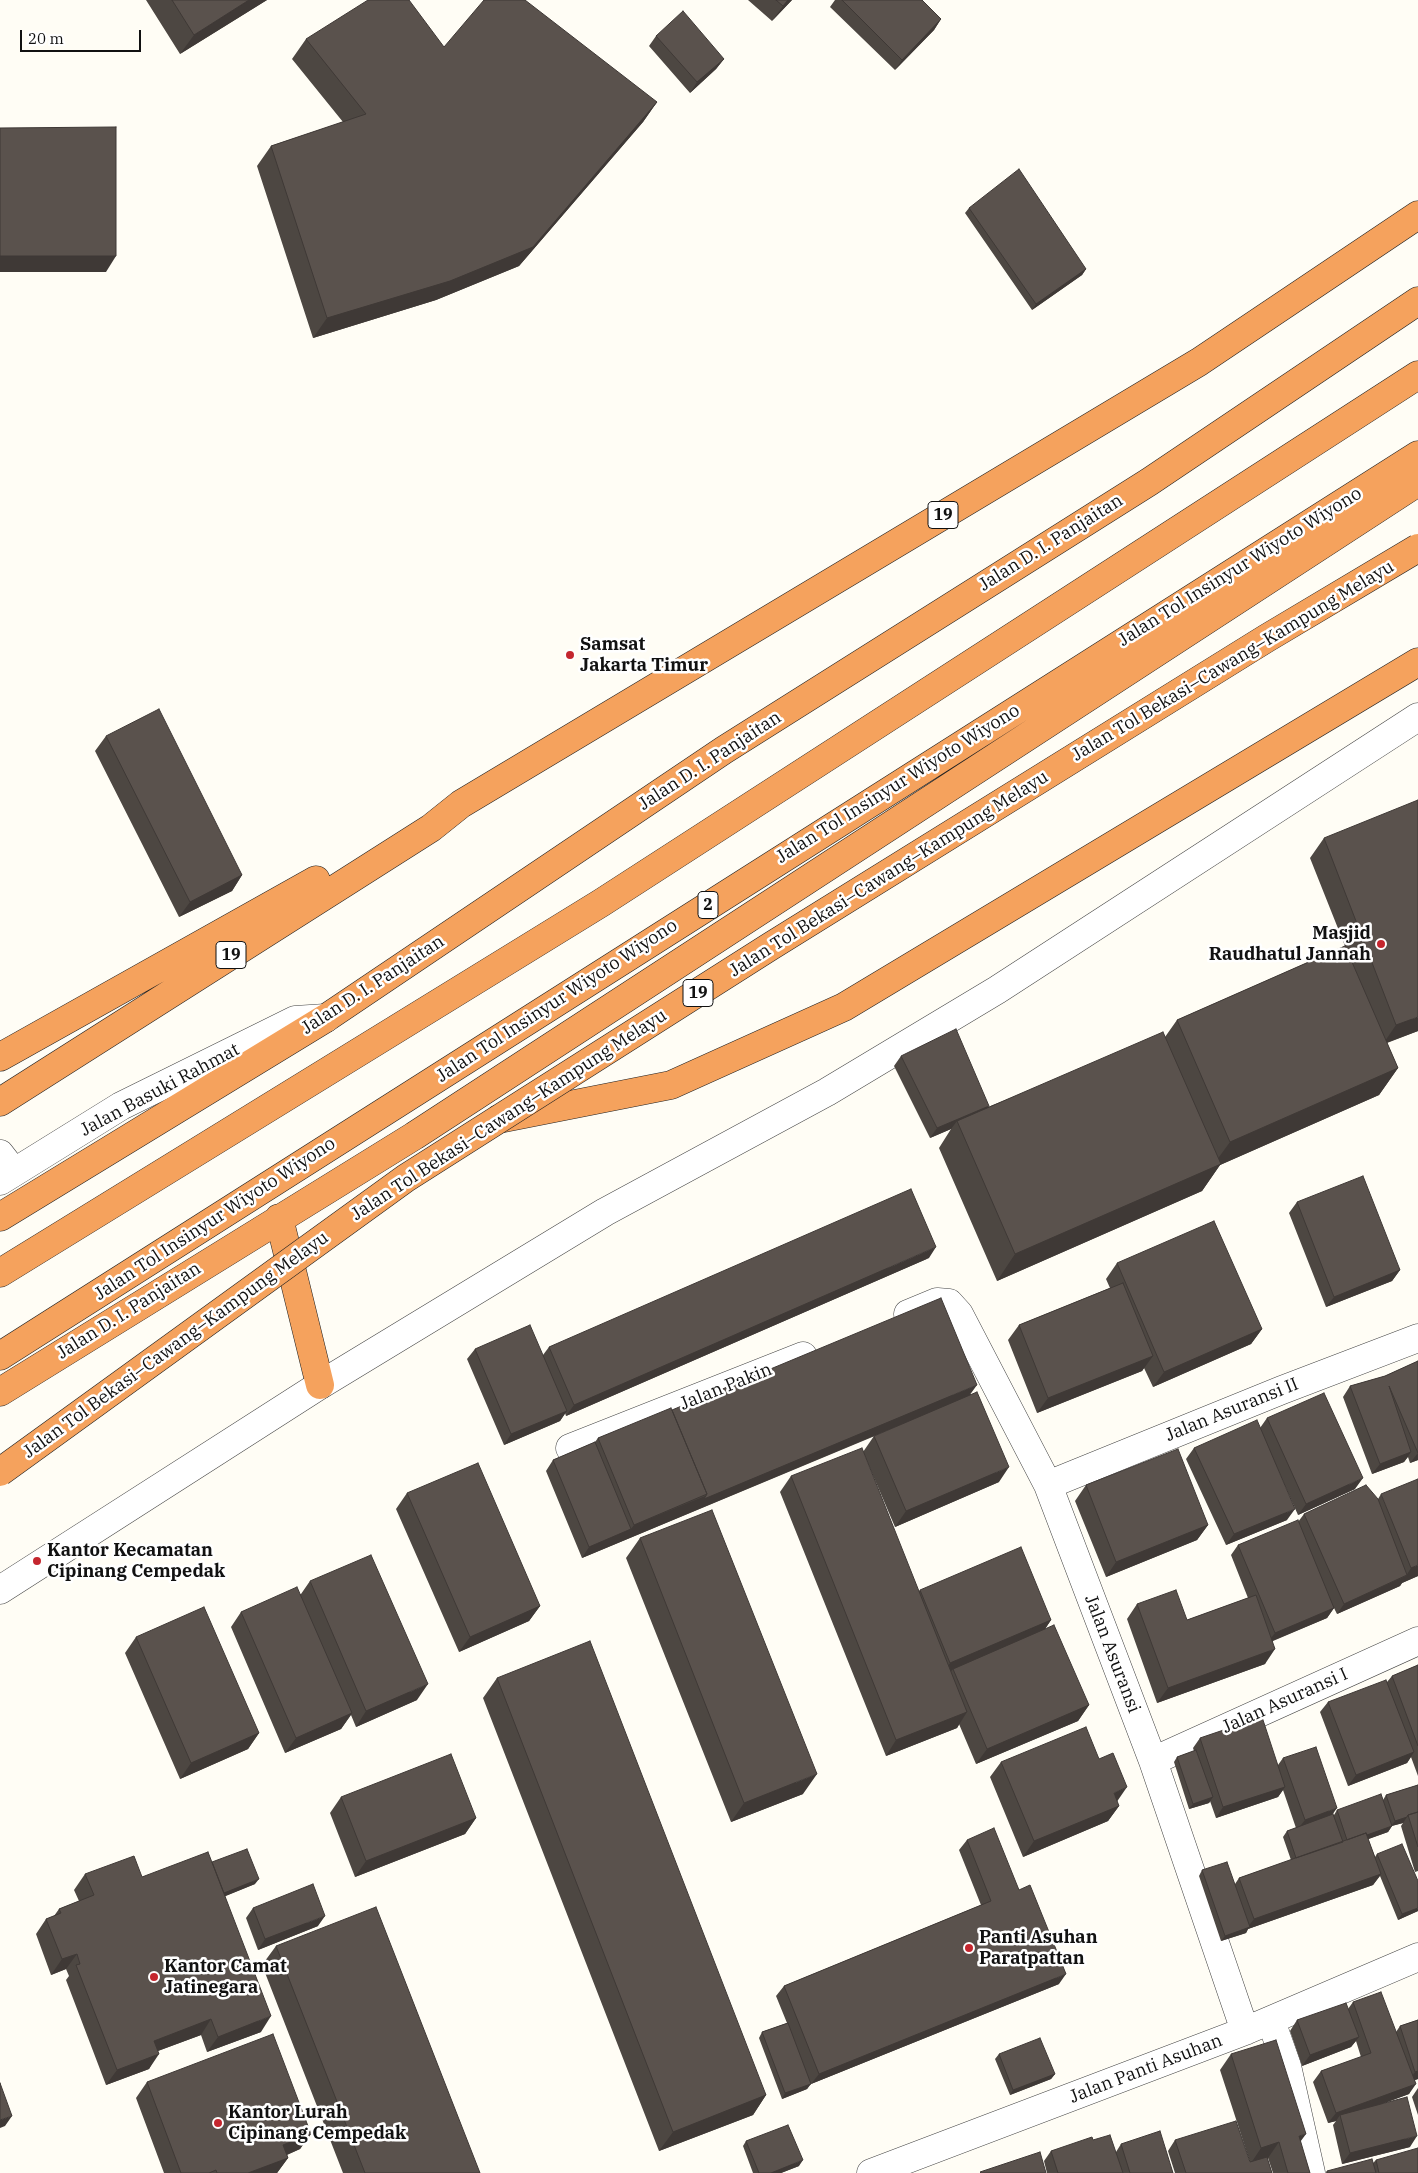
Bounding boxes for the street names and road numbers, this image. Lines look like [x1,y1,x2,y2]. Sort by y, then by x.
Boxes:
street label: Jalan Tol Insinyur Wiyoto Wiyono [1114,483,1366,651]
street label: Jalan D. I. Panjaitan [975,490,1127,596]
road number: 19 [928,502,958,528]
street label: Jalan Tol Bekasi–Cawang–Kampung Melayu [1068,556,1398,766]
street label: Jalan Tol Insinyur Wiyoto Wiyono [772,700,1024,868]
street label: Jalan D. I. Panjaitan [635,707,785,815]
street label: Jalan Tol Bekasi–Cawang–Kampung Melayu [726,766,1052,982]
road number: 2 [698,892,718,918]
street label: Jalan Tol Insinyur Wiyoto Wiyono [432,915,682,1087]
street label: Jalan D. I. Panjaitan [298,931,448,1039]
road number: 19 [216,942,246,968]
road number: 19 [683,980,713,1006]
street label: Jalan Tol Bekasi–Cawang–Kampung Melayu [347,1005,671,1225]
street label: Jalan Basuki Rahmat [77,1039,243,1141]
street label: Jalan Tol Insinyur Wiyoto Wiyono [90,1133,340,1305]
street label: Jalan Tol Bekasi–Cawang–Kampung Melayu [19,1227,333,1463]
street label: Jalan D. I. Panjaitan [53,1258,205,1364]
street label: Jalan Pakin [677,1359,775,1415]
street label: Jalan Asuransi II [1162,1373,1302,1447]
street label: Jalan Asuransi [1080,1592,1144,1716]
street label: Jalan Asuransi I [1219,1664,1351,1738]
street label: Jalan Panti Asuhan [1066,2030,1226,2108]

